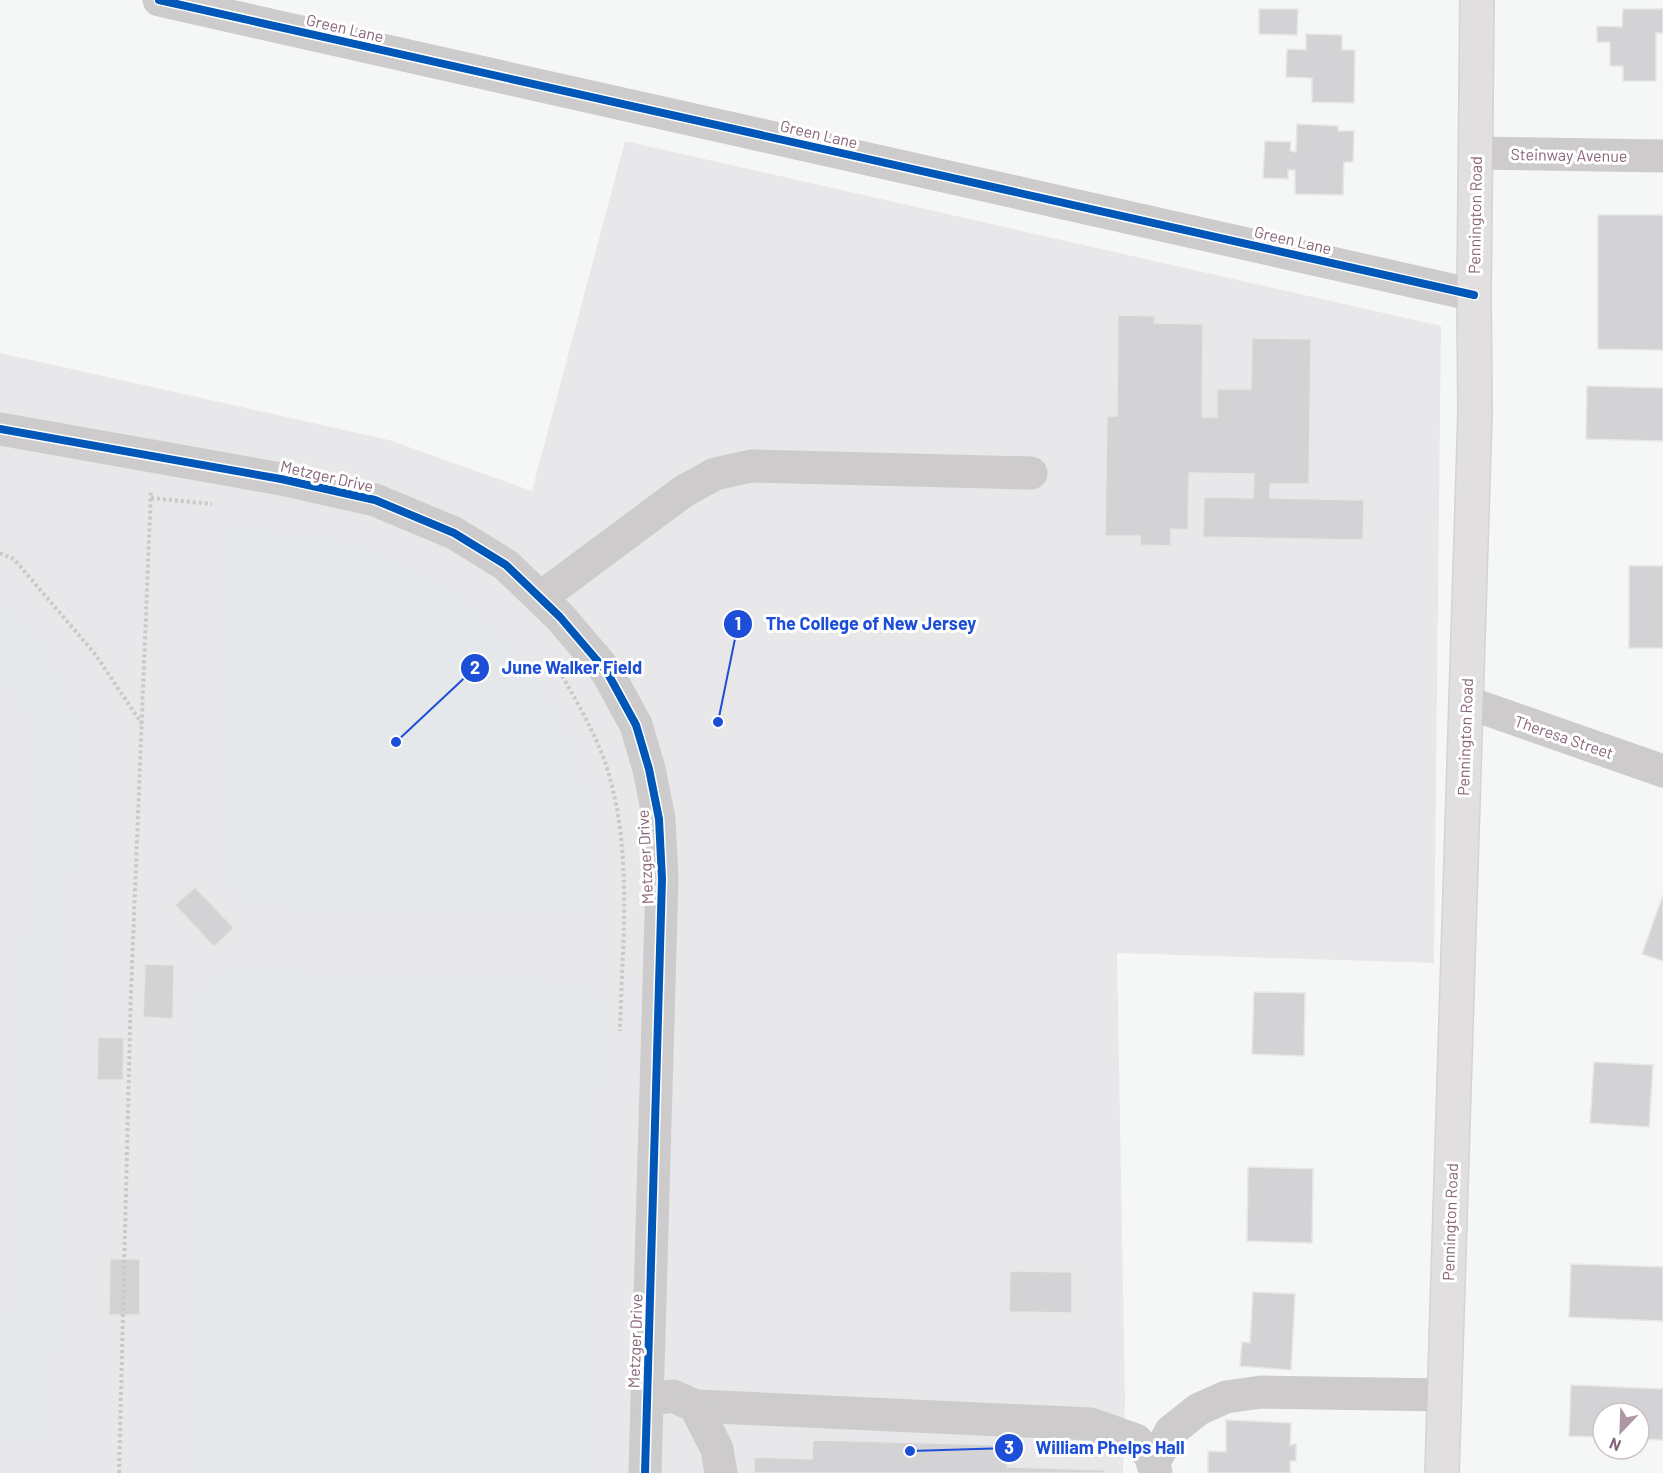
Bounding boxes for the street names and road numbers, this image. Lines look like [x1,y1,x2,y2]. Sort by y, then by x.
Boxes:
street label: Green Lane [305,9,386,46]
street label: Green Lane [779,115,860,152]
street label: Steinway Avenue [1510,144,1628,165]
street label: Pennington Road [1464,156,1485,274]
street label: Green Lane [1253,221,1334,258]
street label: Metzger Drive [279,456,375,495]
street label: Pennington Road [1453,678,1476,796]
street label: Theresa Street [1512,711,1616,762]
street label: Metzger Drive [633,809,656,905]
street label: Pennington Road [1438,1163,1461,1281]
street label: Metzger Drive [623,1293,646,1389]

